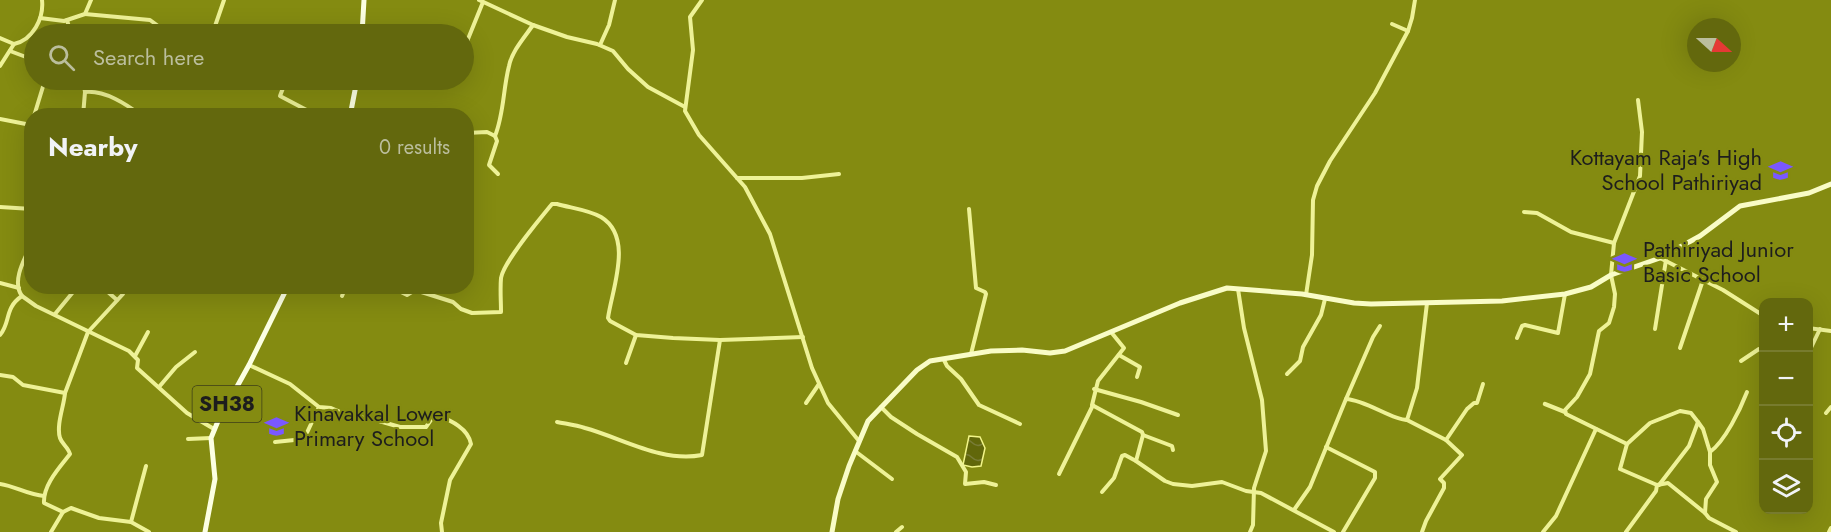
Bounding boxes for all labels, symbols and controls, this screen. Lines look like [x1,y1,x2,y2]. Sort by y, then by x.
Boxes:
north arrow [1687,18,1741,72]
search box [24,24,474,90]
icon: search [45,41,78,74]
text: Search here [93,41,204,73]
text: Nearby [48,128,137,166]
text: 0 results [379,133,450,162]
place label: Kottayam Raja's High School Pathiriyad [1570,141,1762,198]
school or university icon: Kottayam Raja's High School Pathiriyad [1767,157,1793,183]
place label: Pathiriyad Junior Basic School [1643,233,1794,290]
school or university icon: Pathiriyad Junior Basic School [1612,249,1638,275]
map controls [1759,298,1813,514]
button: + [1759,298,1813,352]
button: − [1759,352,1813,406]
road number: SH38 [192,386,262,422]
place label: Kinavakkal Lower Primary School [294,397,452,454]
button: locate [1759,406,1813,460]
school or university icon: Kinavakkal Lower Primary School [263,413,289,439]
button: layers [1759,460,1813,514]

